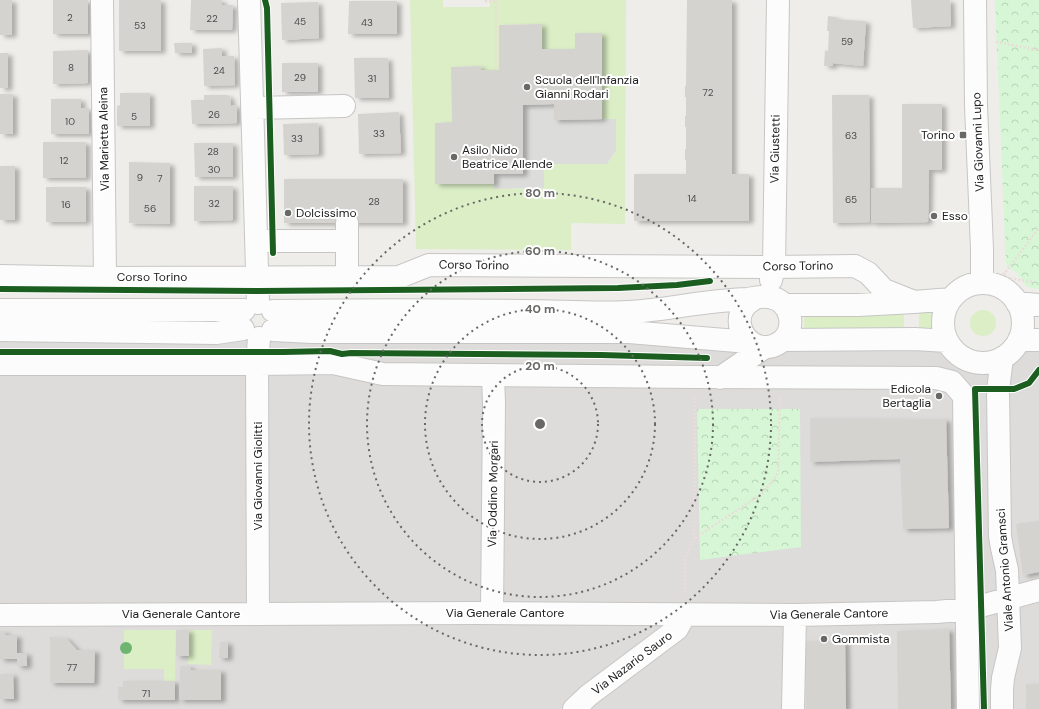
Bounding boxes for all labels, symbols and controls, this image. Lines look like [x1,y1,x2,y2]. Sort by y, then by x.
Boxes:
house number: 2 [67,11,73,24]
house number: 22 [206,12,218,25]
house number: 45 [294,15,306,28]
house number: 43 [361,16,373,29]
house number: 53 [134,19,146,32]
house number: 59 [841,35,853,48]
house number: 8 [68,61,74,74]
house number: 24 [213,64,225,77]
house number: 29 [294,71,306,84]
house number: 31 [368,72,376,85]
place label: Scuola dell'Infanzia Gianni Rodari [535,72,639,102]
marker: Scuola dell'Infanzia Gianni Rodari [522,82,532,92]
house number: 72 [703,86,714,99]
street label: Via Marietta Aleina [95,87,113,191]
street label: Via Giovanni Lupo [968,92,988,192]
house number: 26 [208,108,220,121]
house number: 5 [131,110,137,123]
street label: Via Giustetti [766,114,784,183]
house number: 10 [65,115,75,128]
house number: 33 [373,127,385,140]
place label: Torino [921,127,955,143]
house number: 63 [845,129,857,142]
marker: Torino [958,130,968,140]
house number: 33 [291,132,303,145]
place label: Asilo Nido Beatrice Allende [462,142,553,172]
house number: 28 [207,145,219,158]
marker: Asilo Nido Beatrice Allende [449,152,459,162]
house number: 12 [60,154,69,167]
house number: 30 [208,163,221,176]
house number: 9 [137,171,143,184]
house number: 7 [157,172,163,185]
text: 80 m [525,185,555,201]
house number: 14 [687,192,697,205]
house number: 65 [845,193,857,206]
house number: 28 [368,195,380,208]
house number: 32 [208,197,220,210]
house number: 16 [61,198,71,211]
house number: 56 [144,202,156,215]
place label: Dolcissimo [296,205,357,221]
marker: Dolcissimo [283,208,293,218]
place label: Esso [942,208,968,224]
marker: Esso [929,211,939,221]
text: 60 m [525,243,555,259]
street label: Corso Torino [439,256,509,274]
street label: Corso Torino [763,257,833,275]
street label: Corso Torino [117,269,187,285]
text: 40 m [525,301,555,317]
text: 20 m [525,358,555,374]
place label: Edicola Bertaglia [882,381,931,411]
marker: Edicola Bertaglia [934,391,944,401]
centre of rings [533,417,547,431]
street label: Via Giovanni Giolitti [250,422,266,530]
street label: Via Oddino Morgari [484,440,502,548]
street label: Viale Antonio Gramsci [993,508,1017,632]
street label: Via Generale Cantore [446,605,564,621]
street label: Via Generale Cantore [770,605,889,623]
street label: Via Generale Cantore [122,606,240,622]
street label: Via Nazario Sauro [589,627,675,699]
place label: Gommista [832,631,889,647]
marker: Gommista [819,634,829,644]
house number: 77 [67,661,77,674]
house number: 71 [142,687,150,700]

